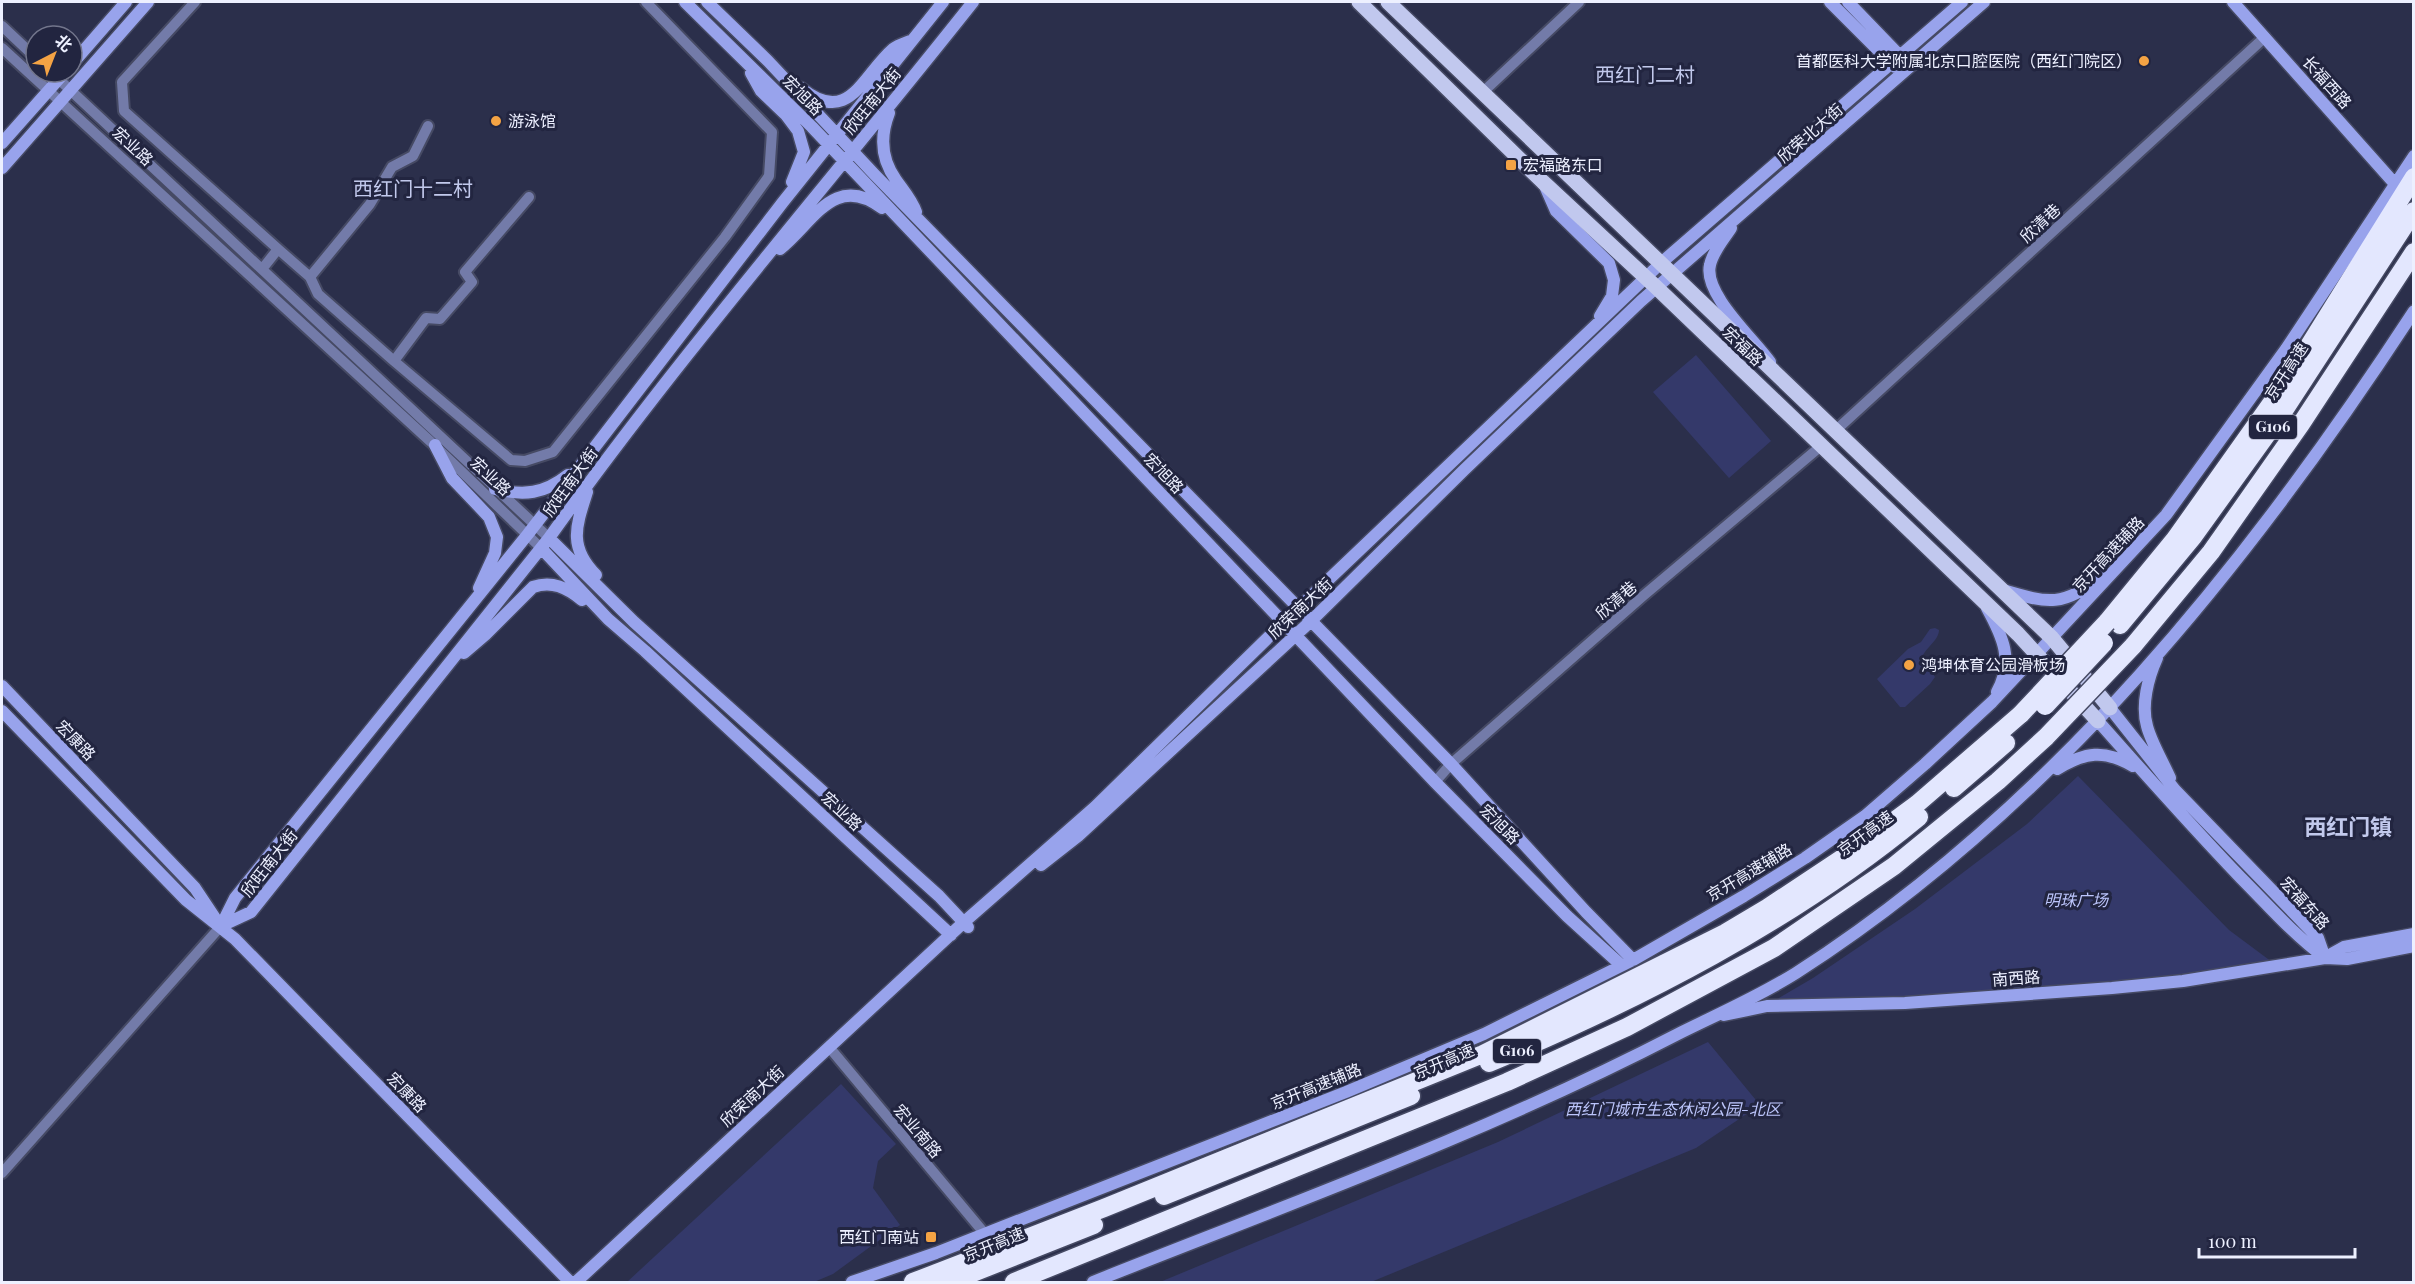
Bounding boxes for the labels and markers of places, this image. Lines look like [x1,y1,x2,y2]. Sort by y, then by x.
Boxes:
place label: 首都医科大学附属北京口腔医院（西红门院区） [1796,50,2132,71]
marker: 首都医科大学附属北京口腔医院（西红门院区） [2137,54,2151,68]
place label: 游泳馆 [508,110,556,131]
marker: 游泳馆 [489,114,503,128]
place label: 宏福路东口 [1523,154,1603,175]
marker: 宏福路东口 [1504,158,1518,172]
place label: 鸿坤体育公园滑板场 [1921,654,2065,675]
marker: 鸿坤体育公园滑板场 [1902,658,1916,672]
place label: 西红门南站 [839,1226,919,1247]
marker: 西红门南站 [924,1230,938,1244]

